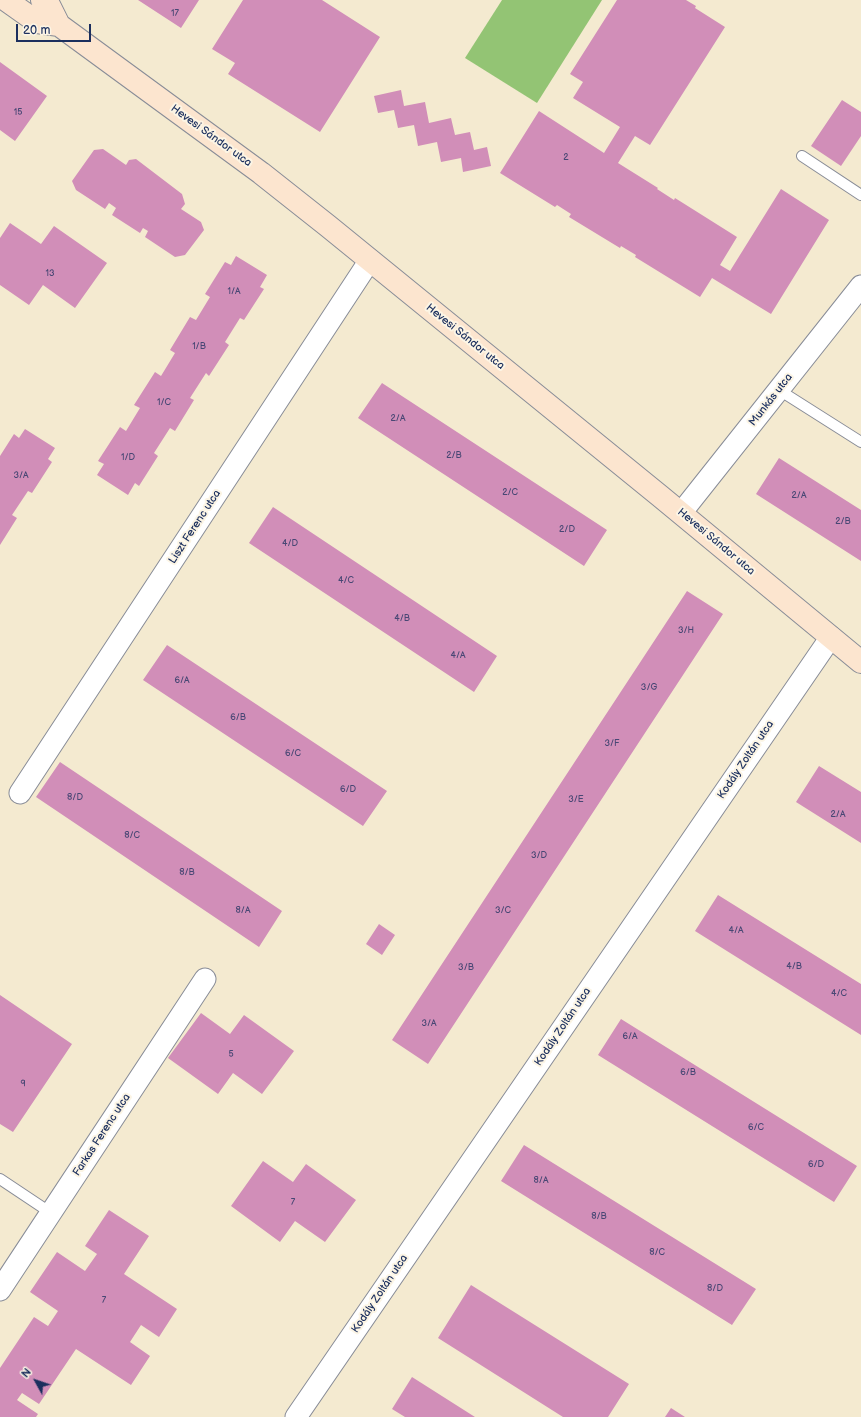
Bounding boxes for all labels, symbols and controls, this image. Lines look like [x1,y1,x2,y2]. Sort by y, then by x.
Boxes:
house number: 17 [171,9,179,19]
scale bar [18,16,93,42]
text: 20 m [23,23,50,38]
street label: Hevesi Sándor utca [168,102,254,170]
house number: 15 [14,108,22,118]
house number: 2 [563,153,569,163]
house number: 13 [45,269,55,279]
house number: 1/A [227,287,241,297]
street label: Hevesi Sándor utca [423,301,507,373]
house number: 1/B [192,342,206,352]
street label: Munkás utca [746,371,796,429]
house number: 1/C [157,398,171,408]
house number: 2/A [391,414,405,424]
house number: 2/B [446,451,462,461]
house number: 1/D [121,453,135,463]
house number: 3/A [13,471,29,481]
street label: Liszt Ferenc utca [166,488,224,566]
house number: 2/C [502,488,518,498]
house number: 2/A [792,491,806,501]
street label: Hevesi Sándor utca [675,506,757,578]
house number: 2/B [835,517,851,527]
house number: 2/D [559,525,575,535]
house number: 4/D [282,539,298,549]
house number: 4/C [338,576,354,586]
house number: 4/B [394,614,410,624]
house number: 3/H [678,626,694,636]
house number: 4/A [450,651,466,661]
house number: 6/A [174,676,190,686]
house number: 3/G [641,683,657,693]
house number: 6/B [230,713,246,723]
street label: Kodály Zoltán utca [715,718,777,802]
house number: 3/F [605,739,619,749]
house number: 6/C [285,749,301,759]
house number: 6/D [340,785,356,795]
house number: 8/D [67,793,83,803]
house number: 3/E [568,795,584,805]
house number: 2/A [831,810,845,820]
house number: 8/C [124,831,140,841]
house number: 3/D [531,851,547,861]
house number: 8/B [179,868,195,878]
house number: 8/A [236,906,250,916]
house number: 3/C [495,906,511,916]
house number: 4/A [728,926,744,936]
house number: 4/B [786,962,802,972]
house number: 3/B [458,963,474,973]
street label: Kodály Zoltán utca [532,985,594,1069]
house number: 4/C [831,989,847,999]
house number: 3/A [421,1019,437,1029]
house number: 6/A [622,1032,638,1042]
house number: 5 [228,1050,234,1060]
house number: 6/B [680,1068,696,1078]
house number: 9 [20,1079,26,1089]
street label: Farkas Ferenc utca [70,1091,134,1179]
house number: 6/C [748,1123,764,1133]
house number: 6/D [808,1160,824,1170]
house number: 8/A [534,1176,548,1186]
house number: 7 [291,1198,295,1208]
house number: 8/B [591,1212,607,1222]
house number: 8/C [649,1248,665,1258]
street label: Kodály Zoltán utca [349,1252,411,1336]
house number: 8/D [707,1284,723,1294]
house number: 7 [102,1296,106,1306]
north arrow [16,1361,56,1401]
text: N [19,1366,34,1380]

